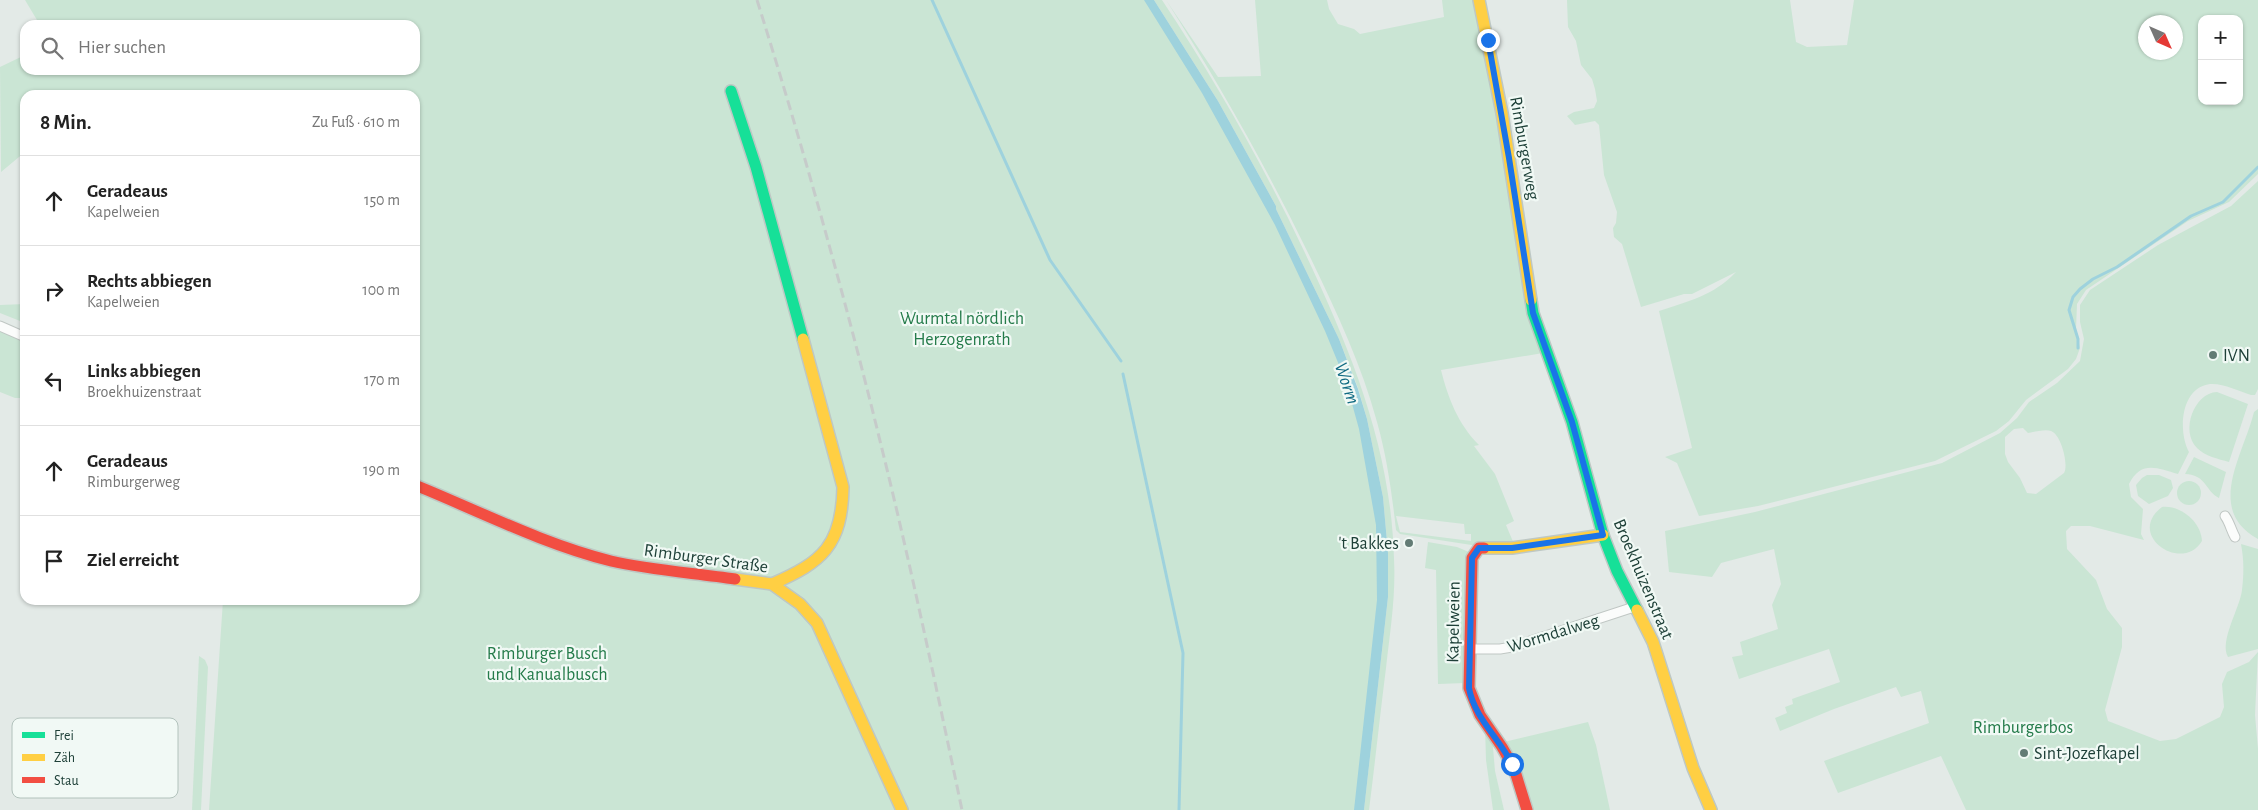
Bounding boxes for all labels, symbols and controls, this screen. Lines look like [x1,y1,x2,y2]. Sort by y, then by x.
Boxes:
north arrow [2138,15,2183,60]
map controls [2198,15,2243,105]
button: + [2198,15,2243,60]
search box [20,20,420,75]
route end [1477,29,1500,52]
icon: search [38,34,66,62]
text: Hier suchen [78,38,166,57]
button: − [2198,60,2243,105]
street label: Rimburgerweg [1506,95,1542,202]
text: 8 Min. [40,112,92,133]
text: Zu Fuß · 610 m [312,114,400,130]
text: Geradeaus [87,182,168,201]
icon: ahead [40,187,68,215]
text: 150 m [364,192,400,208]
text: Kapelweien [87,204,160,220]
text: Rechts abbiegen [87,272,212,291]
icon: right [40,277,68,305]
text: 100 m [362,282,400,298]
text: Kapelweien [87,294,160,310]
park label: Wurmtal nördlich Herzogenrath [900,310,1024,349]
place label: IVN [2223,347,2250,365]
marker: IVN [2207,349,2219,361]
water label: Worm [1331,360,1363,407]
text: Links abbiegen [87,362,201,381]
icon: left [40,367,68,395]
text: 170 m [364,372,400,388]
text: Broekhuizenstraat [87,384,201,400]
text: Geradeaus [87,452,168,471]
icon: ahead [40,457,68,485]
text: 190 m [363,462,400,478]
text: Rimburgerweg [87,474,180,490]
street label: Broekhuizenstraat [1610,517,1677,642]
place label: 't Bakkes [1339,535,1399,553]
marker: 't Bakkes [1403,537,1415,549]
street label: Rimburger Straße [643,541,769,577]
icon: arrive [40,547,68,575]
text: Ziel erreicht [87,551,179,570]
street label: Kapelweien [1444,581,1464,663]
street label: Wormdalweg [1505,611,1602,656]
park label: Rimburger Busch und Kanualbusch [487,645,608,684]
legend [12,718,178,798]
park label: Rimburgerbos [1973,719,2073,737]
text: Frei [54,729,74,743]
place label: Sint-Jozefkapel [2034,745,2140,763]
marker: Sint-Jozefkapel [2018,747,2030,759]
text: Zäh [54,751,75,765]
route start [1501,753,1524,776]
text: Stau [54,774,79,788]

